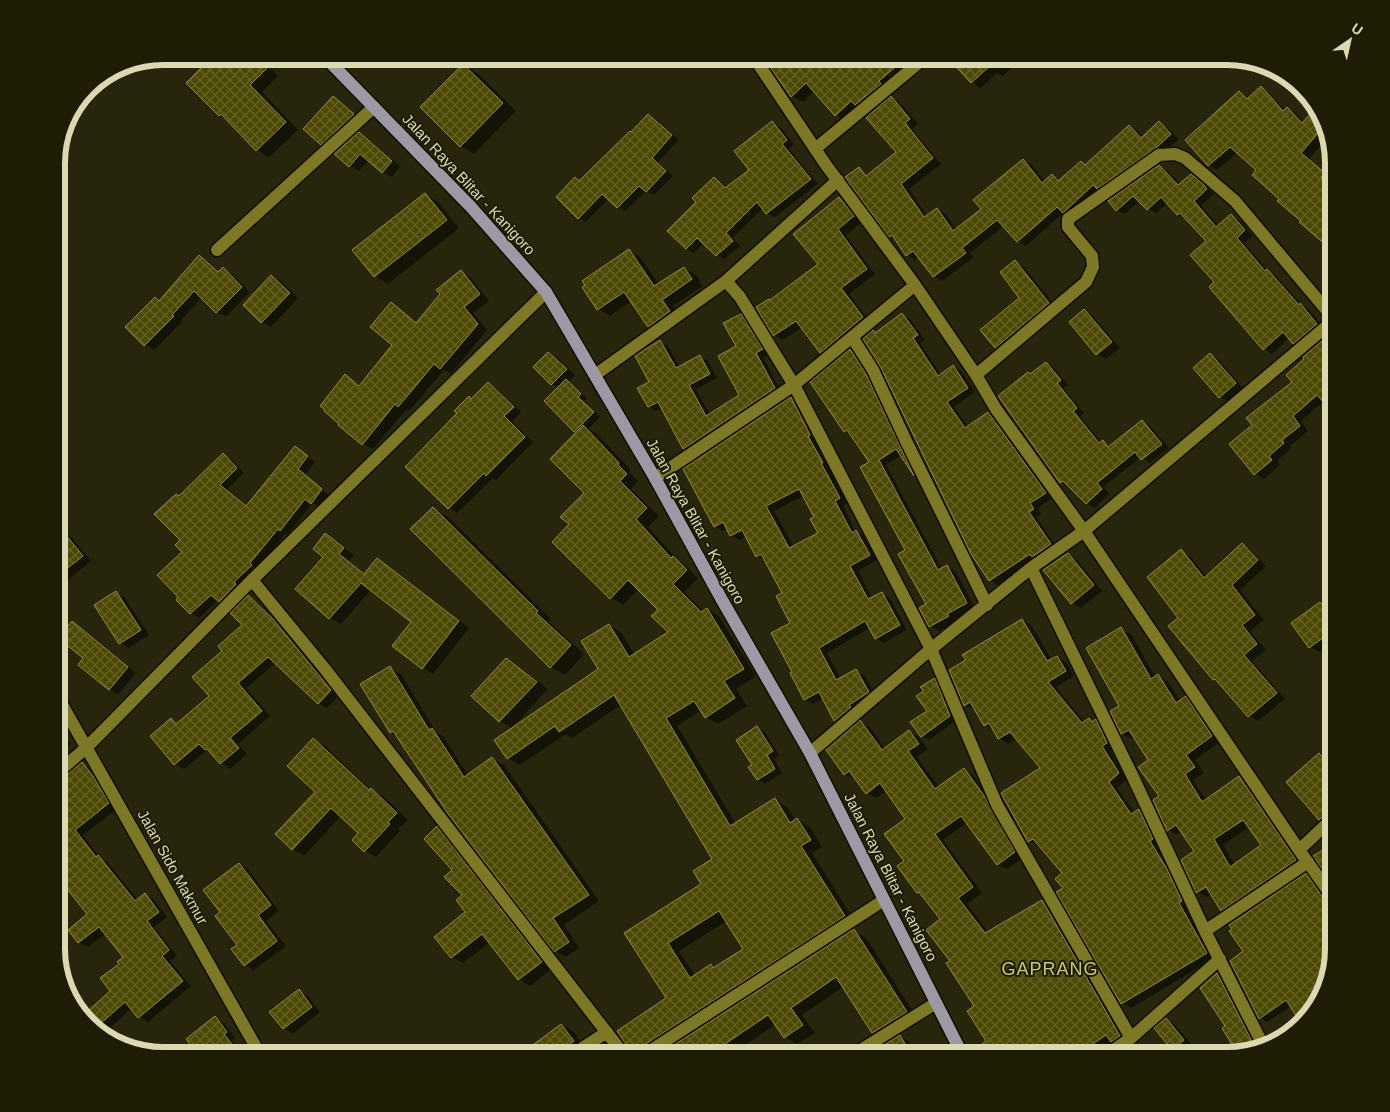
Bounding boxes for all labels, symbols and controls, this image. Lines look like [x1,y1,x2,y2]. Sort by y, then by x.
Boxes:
north arrow [1325,15,1375,65]
text: U [1349,20,1366,39]
street label: Jalan Raya Blitar - Kanigoro [399,110,539,258]
street label: Jalan Raya Blitar - Kanigoro [643,435,749,607]
street label: Jalan Raya Blitar - Kanigoro [841,790,941,964]
street label: Jalan Sido Makmur [134,807,212,927]
district label: GAPRANG [1001,959,1099,979]

